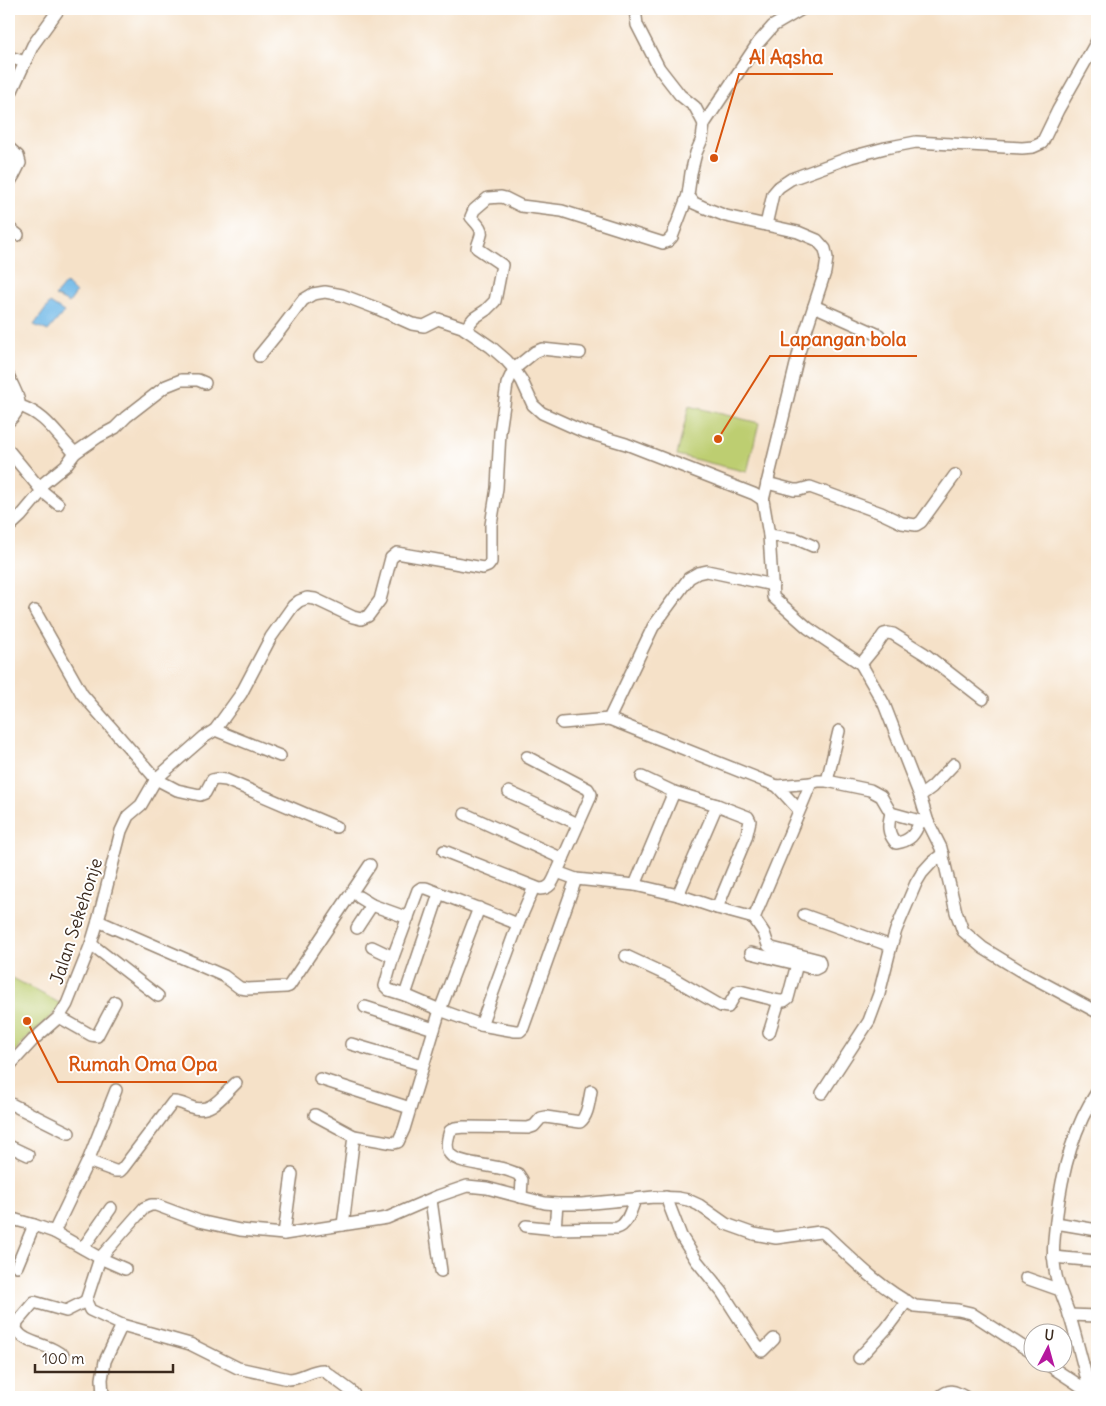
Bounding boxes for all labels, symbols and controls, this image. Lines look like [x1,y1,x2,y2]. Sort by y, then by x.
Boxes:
callout: Al Aqsha [739,40,833,74]
text: Al Aqsha [749,45,823,69]
callout: Lapangan bola [770,322,917,356]
text: Lapangan bola [780,327,907,351]
street label: Jalan Sekehonje [45,855,107,987]
callout: Rumah Oma Opa [58,1048,227,1082]
text: Rumah Oma Opa [68,1052,218,1076]
north arrow [1024,1324,1074,1374]
text: U [1044,1326,1055,1345]
scale bar [35,1341,172,1373]
text: 100 m [42,1349,84,1368]

